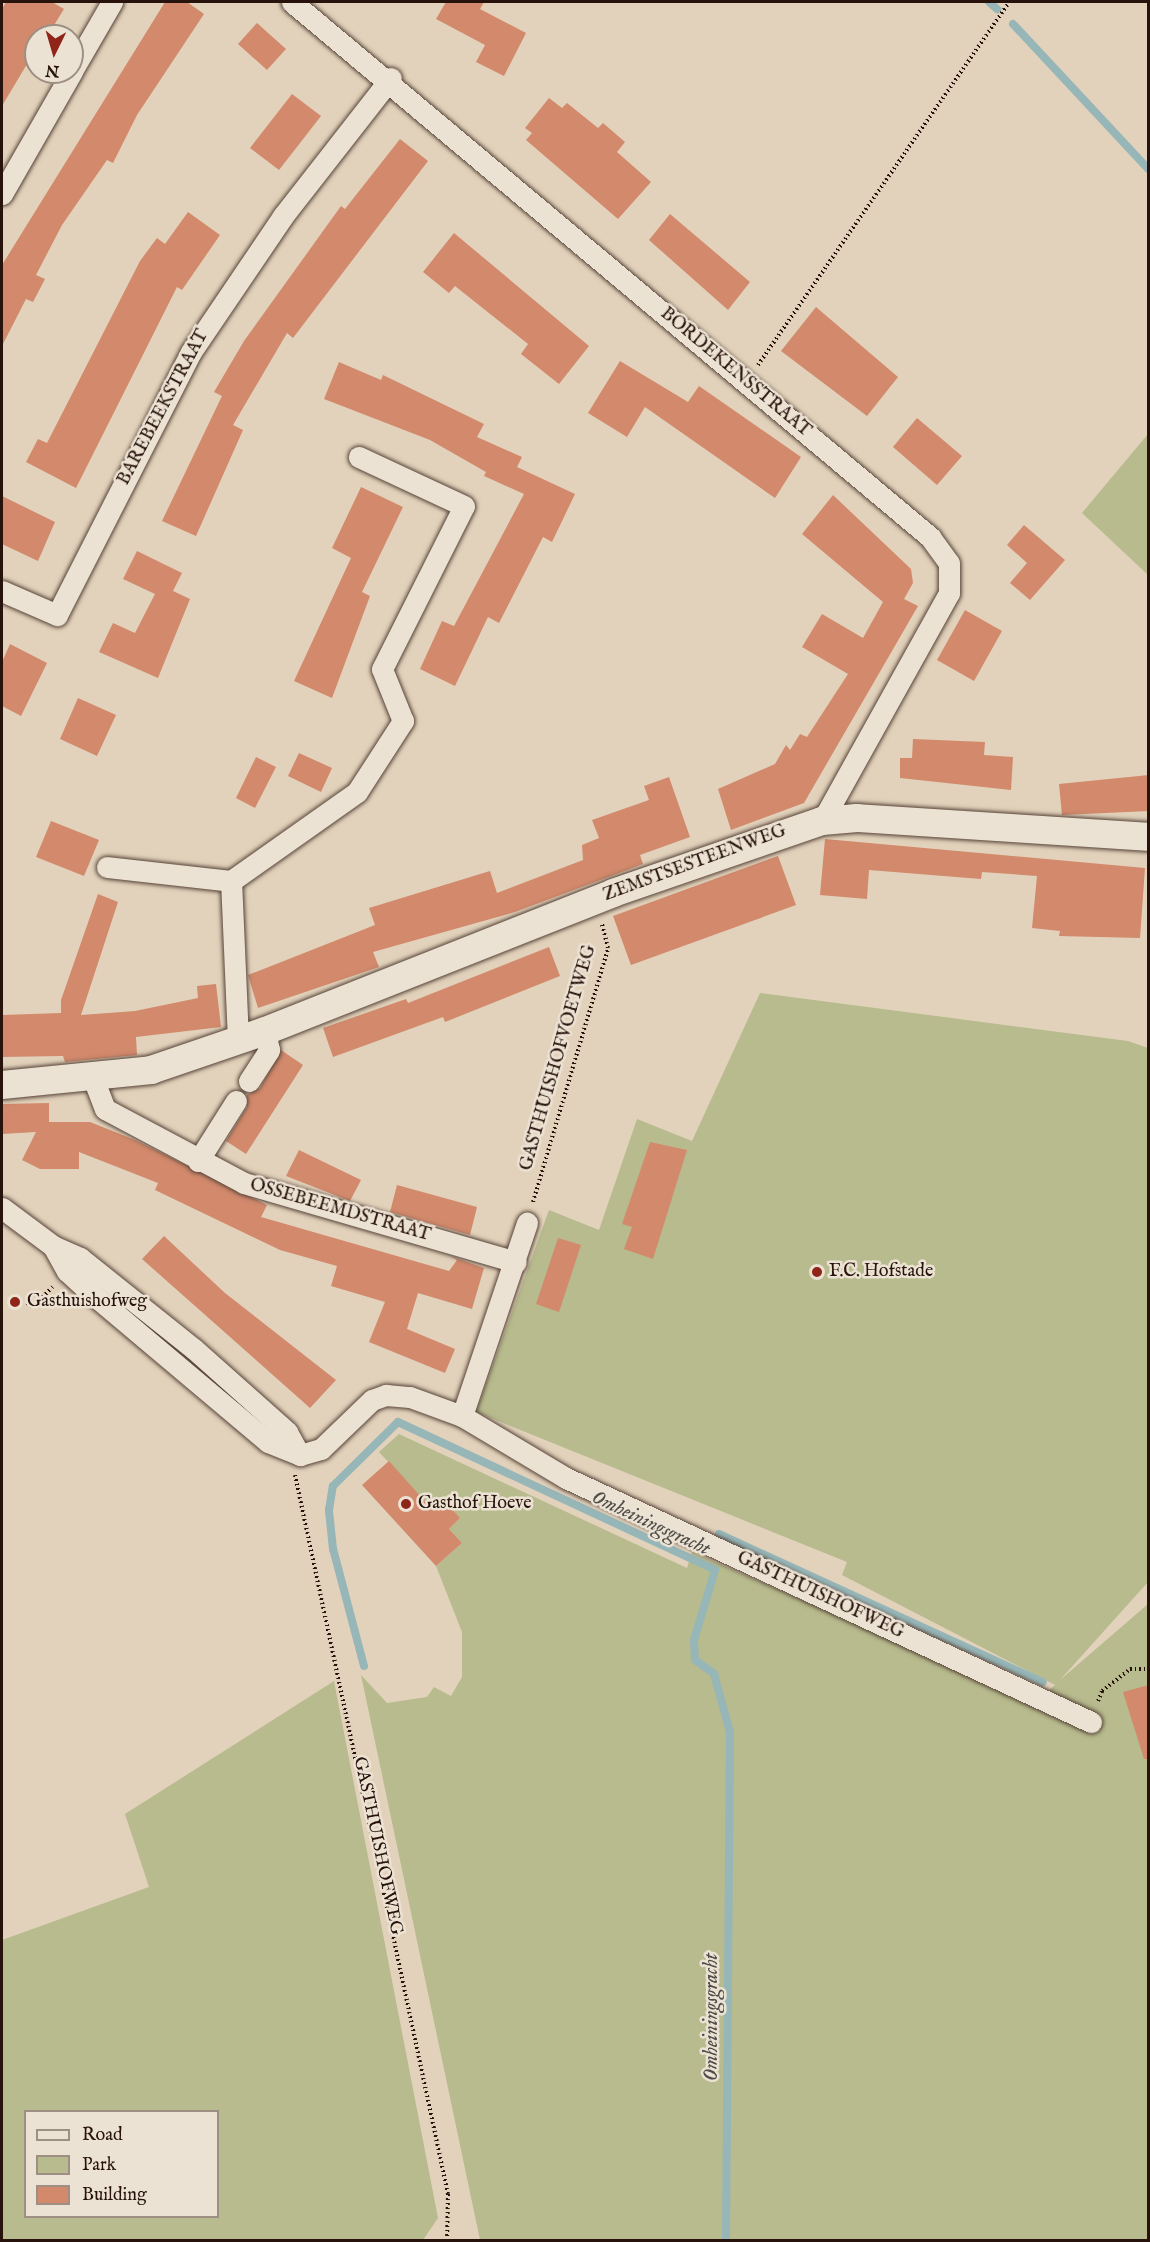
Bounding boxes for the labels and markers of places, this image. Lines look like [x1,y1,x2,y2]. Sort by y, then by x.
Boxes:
place label: F.C. Hofstade [829,1261,933,1283]
marker: F.C. Hofstade [810,1265,824,1279]
place label: Gasthuishofweg [27,1291,147,1313]
marker: Gasthuishofweg [8,1295,22,1309]
place label: Gasthof Hoeve [418,1493,532,1515]
marker: Gasthof Hoeve [399,1497,413,1511]

